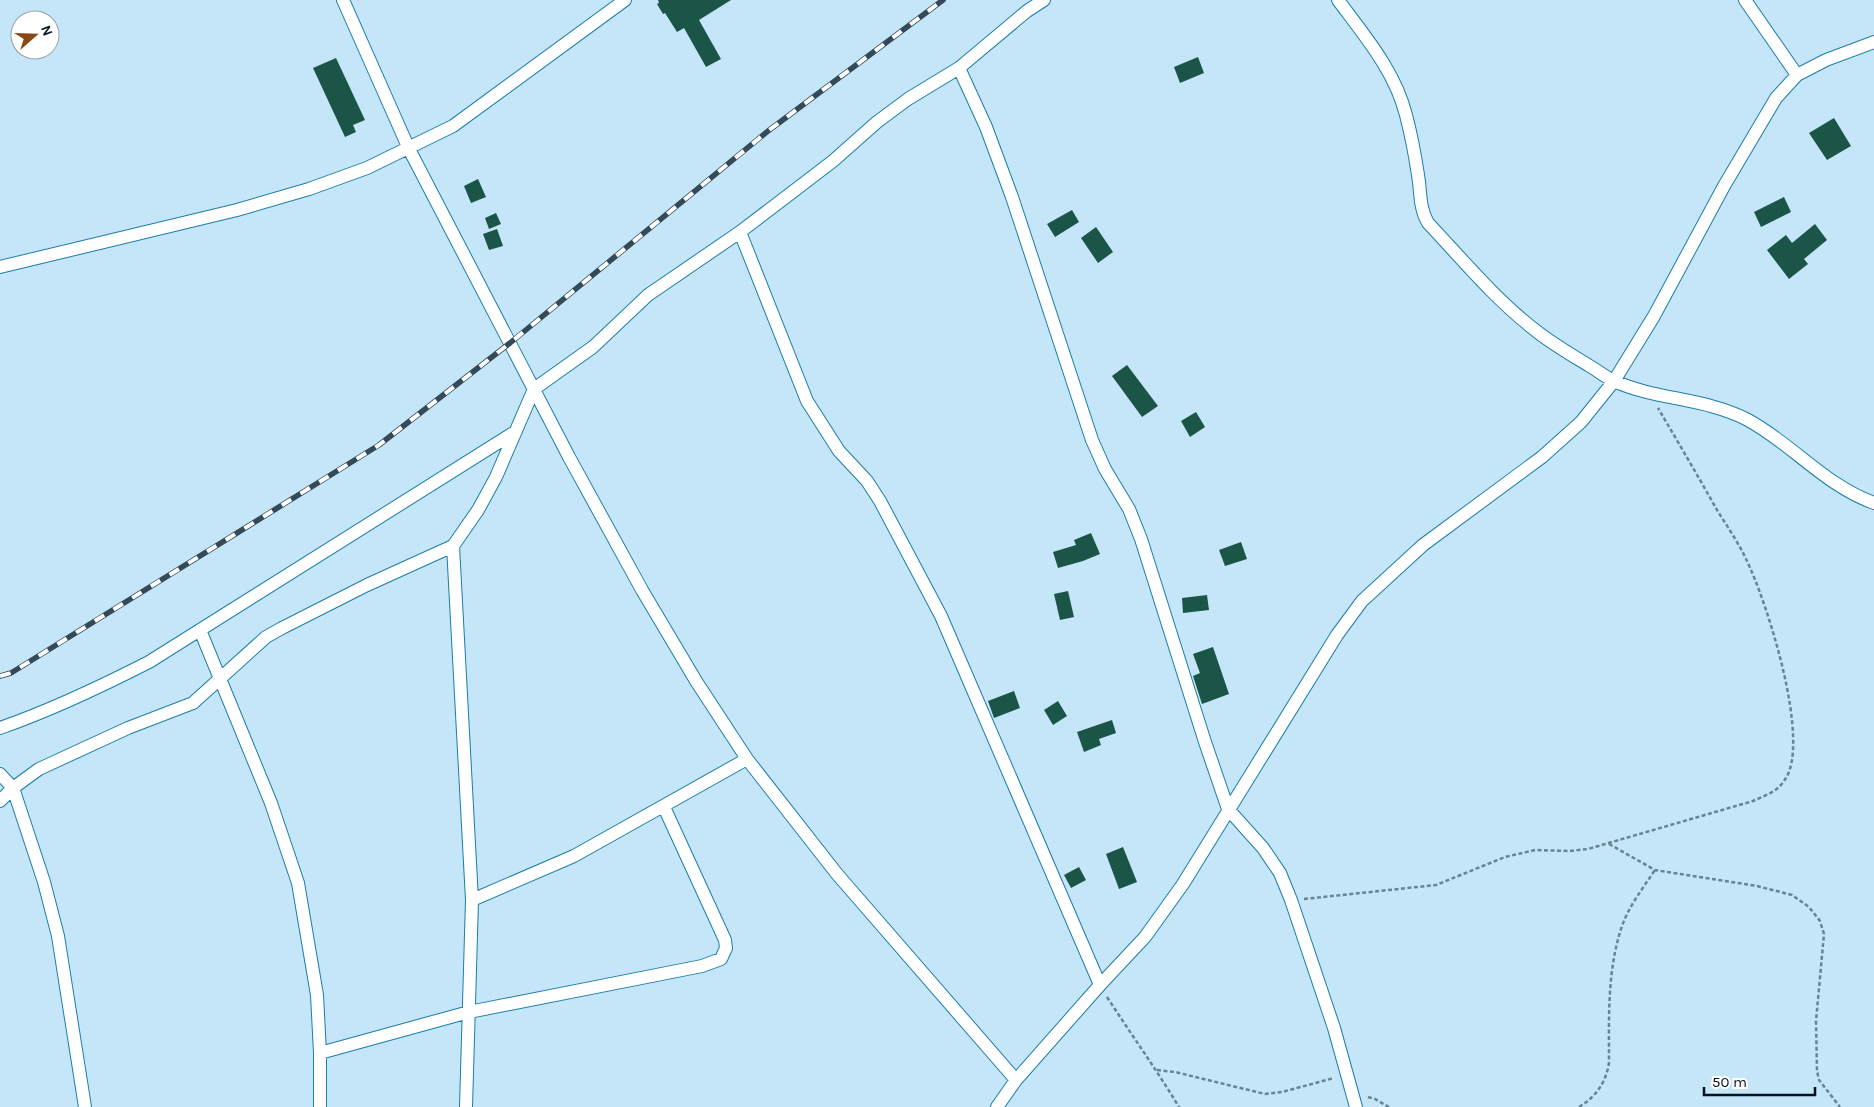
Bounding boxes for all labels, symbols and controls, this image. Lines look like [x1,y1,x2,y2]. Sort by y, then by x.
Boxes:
north arrow [10,10,60,60]
text: N [37,23,56,38]
scale bar [1704,1064,1815,1096]
text: 50 m [1712,1073,1747,1091]

